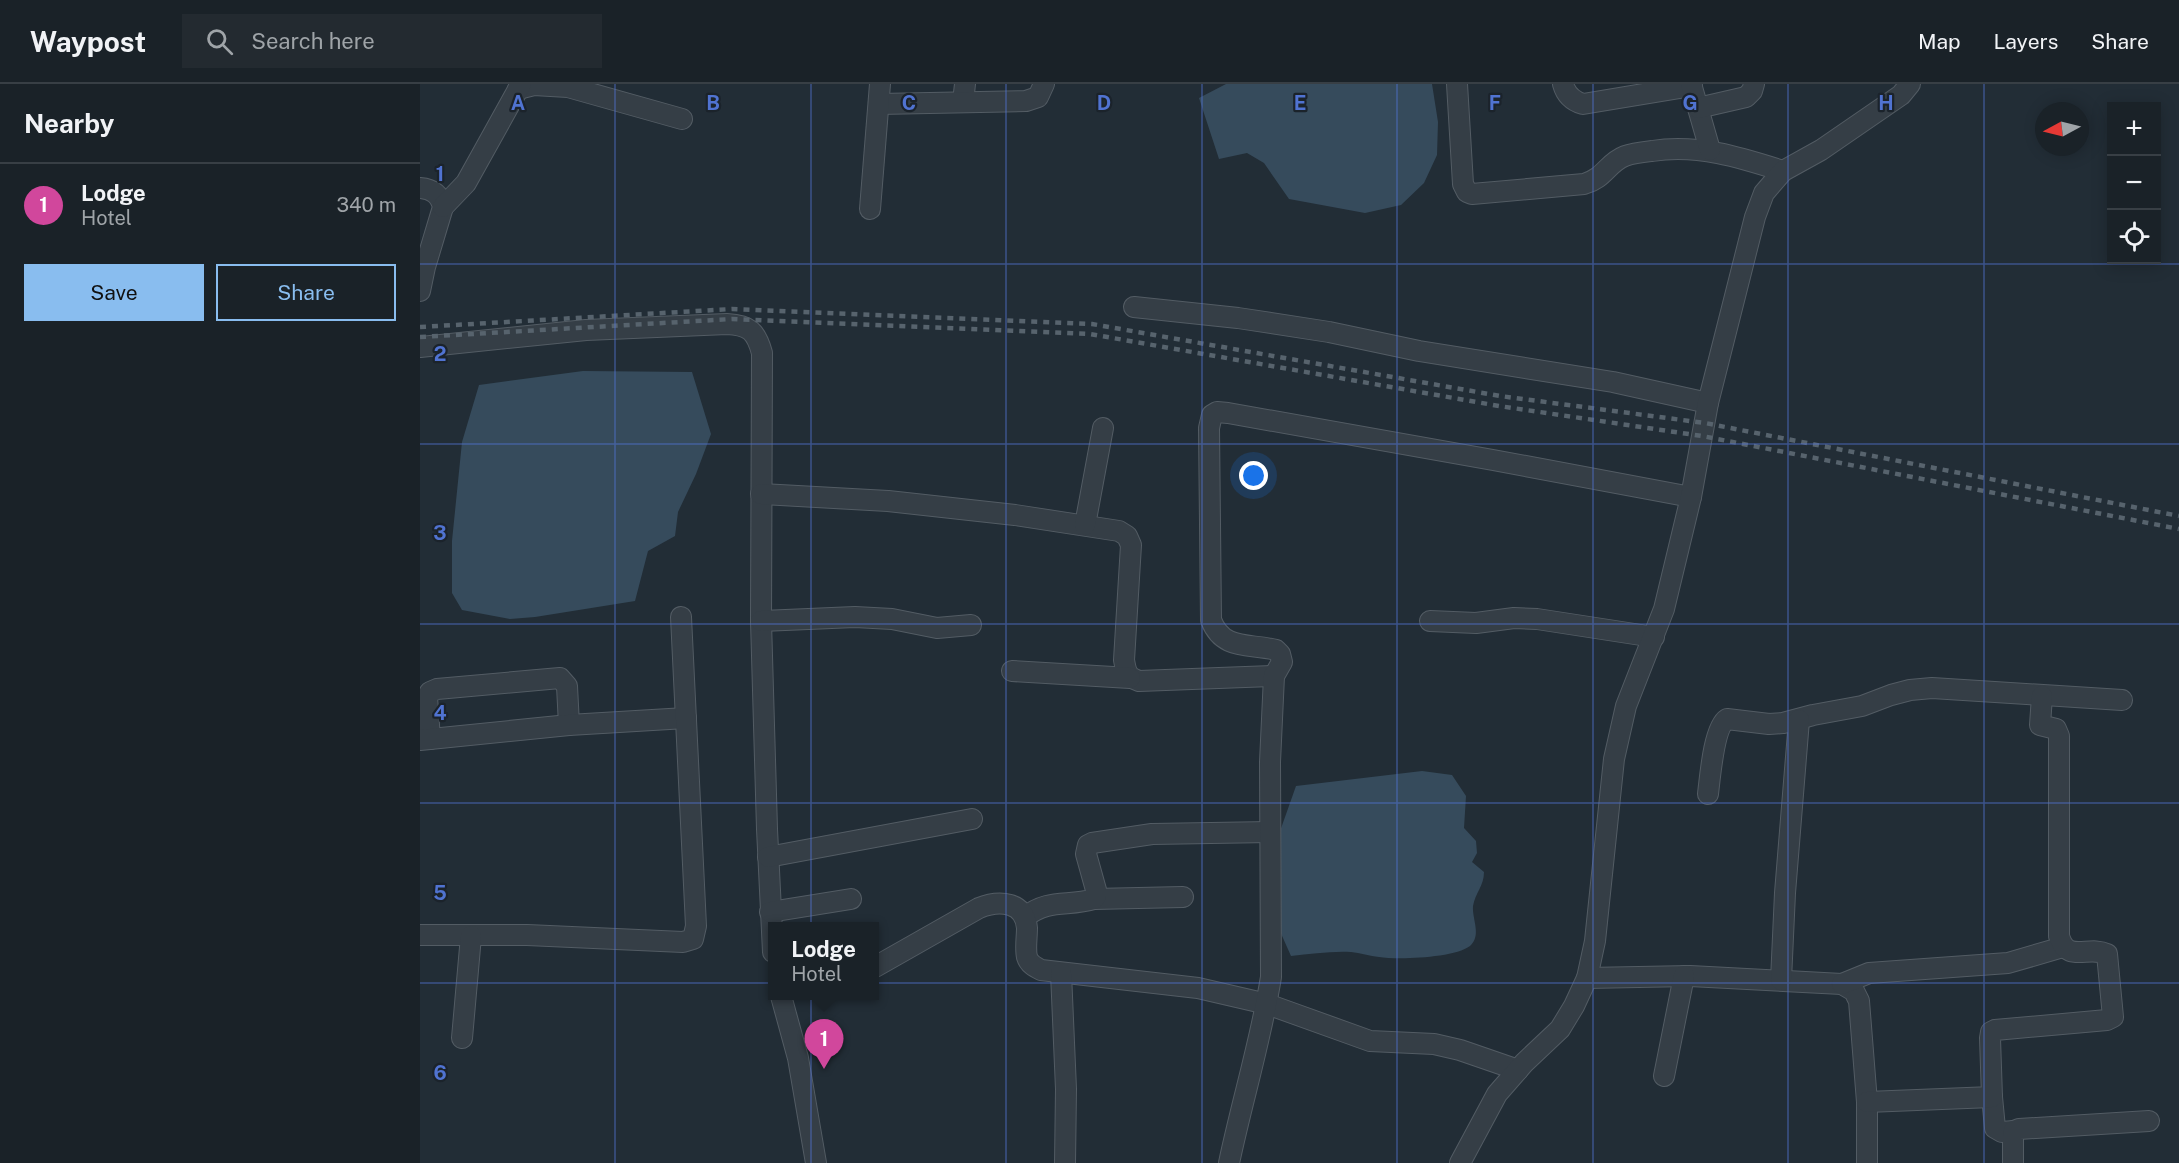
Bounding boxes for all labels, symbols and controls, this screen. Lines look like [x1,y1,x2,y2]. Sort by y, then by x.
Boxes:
search box [182,14,602,68]
text: Waypost [30,25,146,58]
icon: search [203,25,236,58]
text: Search here [251,28,375,54]
text: Map [1918,29,1961,54]
text: Layers [1994,29,2058,54]
text: Share [2091,29,2149,54]
text: A [511,91,525,115]
text: B [706,91,720,115]
text: C [902,91,916,115]
text: D [1097,91,1111,115]
text: E [1294,91,1306,115]
text: F [1489,91,1501,115]
text: G [1682,91,1698,115]
text: H [1878,91,1894,115]
north arrow [2035,102,2089,156]
map controls [2107,102,2161,264]
button: + [2107,102,2161,156]
text: Nearby [24,108,114,139]
button: − [2107,156,2161,210]
text: 1 [436,162,444,186]
text: Lodge [81,180,146,206]
text: 1 [39,193,48,217]
text: 340 m [336,193,396,217]
text: Hotel [81,206,132,230]
button: locate [2107,210,2161,264]
button: Save [24,264,204,321]
button: Share [216,264,396,321]
text: 2 [434,342,446,366]
your location [1239,461,1268,490]
text: 3 [433,521,447,545]
text: 4 [433,701,447,725]
text: 5 [433,881,447,905]
popup [768,922,879,1000]
text: Lodge [791,936,856,962]
text: Hotel [791,962,842,986]
pin: 1 [804,1020,844,1069]
text: 6 [433,1061,447,1085]

